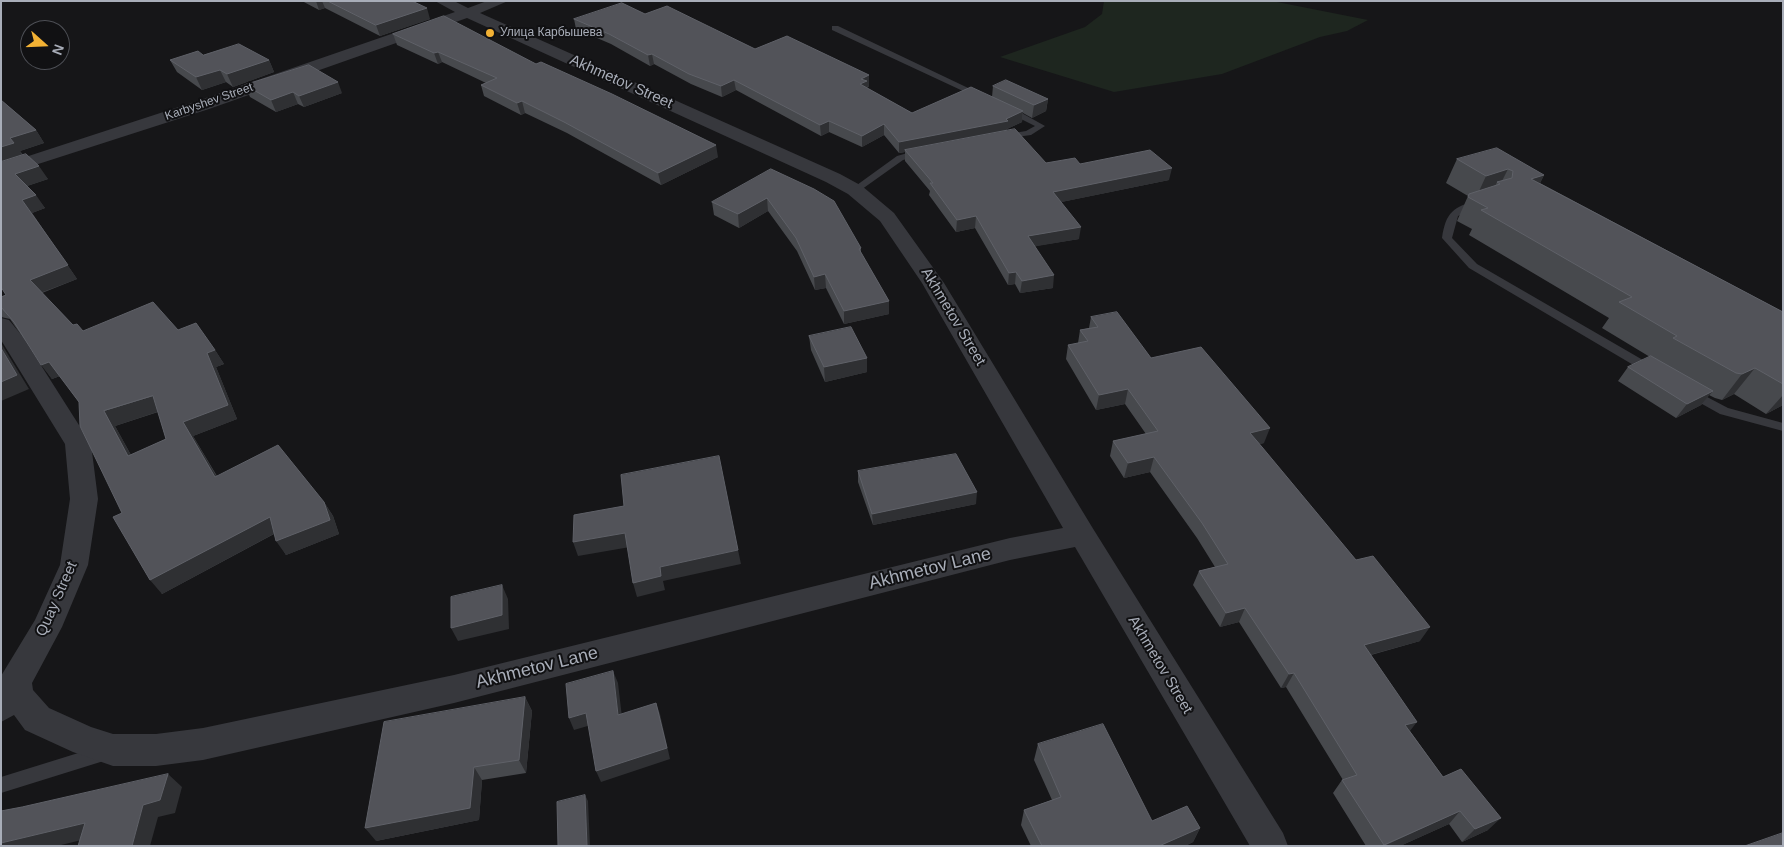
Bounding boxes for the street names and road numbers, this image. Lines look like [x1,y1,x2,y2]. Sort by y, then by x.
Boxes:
street label: Akhmetov Street [567,51,675,113]
street label: Karbyshev Street [163,80,255,124]
street label: Akhmetov Street [917,265,989,369]
street label: Akhmetov Lane [867,543,993,595]
street label: Quay Street [33,559,81,639]
street label: Akhmetov Street [1124,613,1196,717]
street label: Akhmetov Lane [474,642,600,694]

